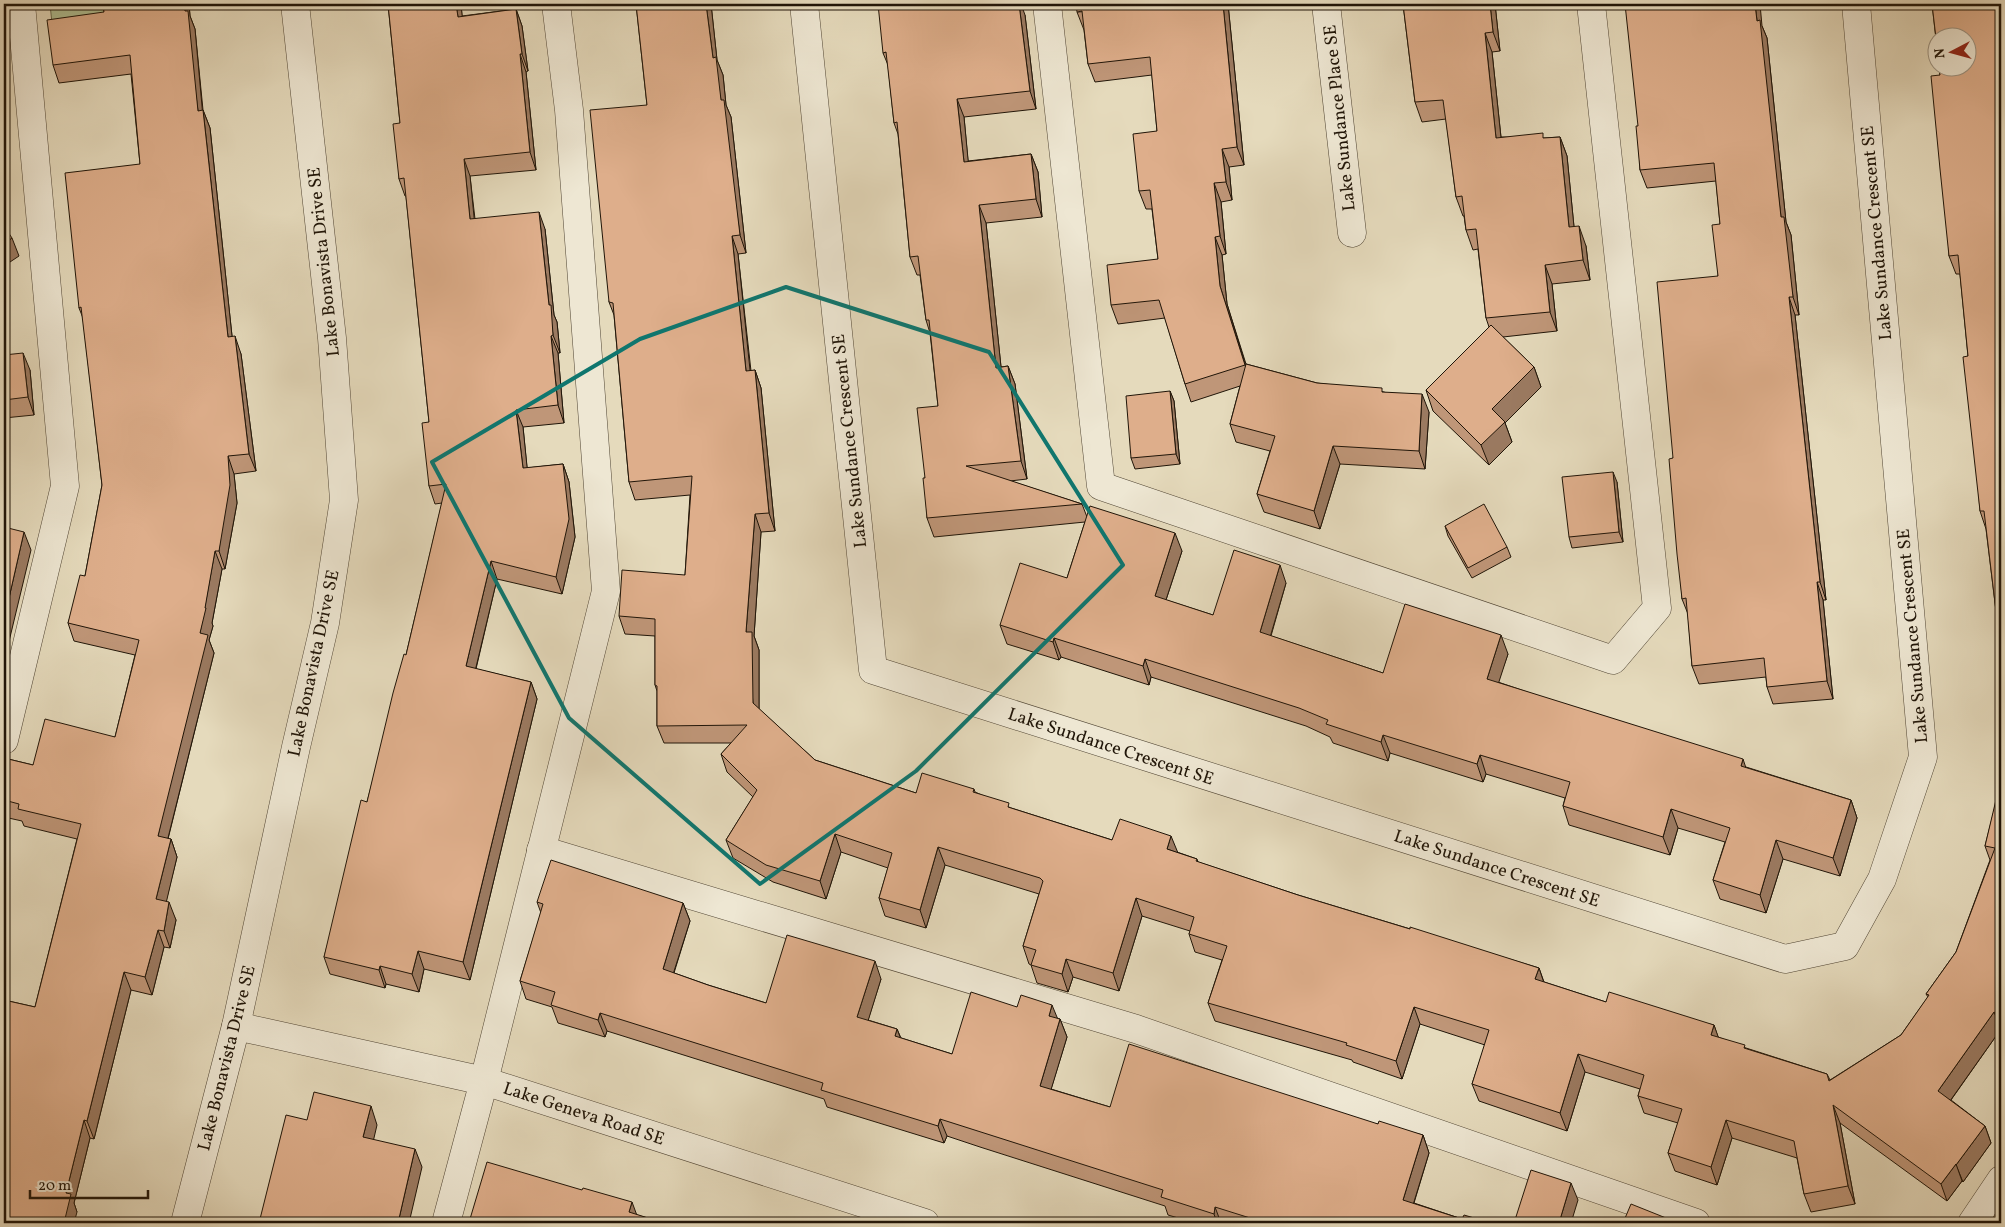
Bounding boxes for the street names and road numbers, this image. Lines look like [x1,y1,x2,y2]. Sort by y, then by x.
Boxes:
street label: Lake Sundance Place SE [1318,23,1363,212]
street label: Lake Sundance Crescent SE [1856,124,1899,341]
street label: Lake Bonavista Drive SE [302,166,347,358]
street label: Lake Sundance Crescent SE [827,332,874,549]
street label: Lake Sundance Crescent SE [1892,527,1935,744]
street label: Lake Bonavista Drive SE [282,567,347,759]
street label: Lake Sundance Crescent SE [1004,702,1217,793]
street label: Lake Sundance Crescent SE [1390,824,1603,915]
street label: Lake Bonavista Drive SE [192,963,263,1154]
street label: Lake Geneva Road SE [500,1076,668,1152]

